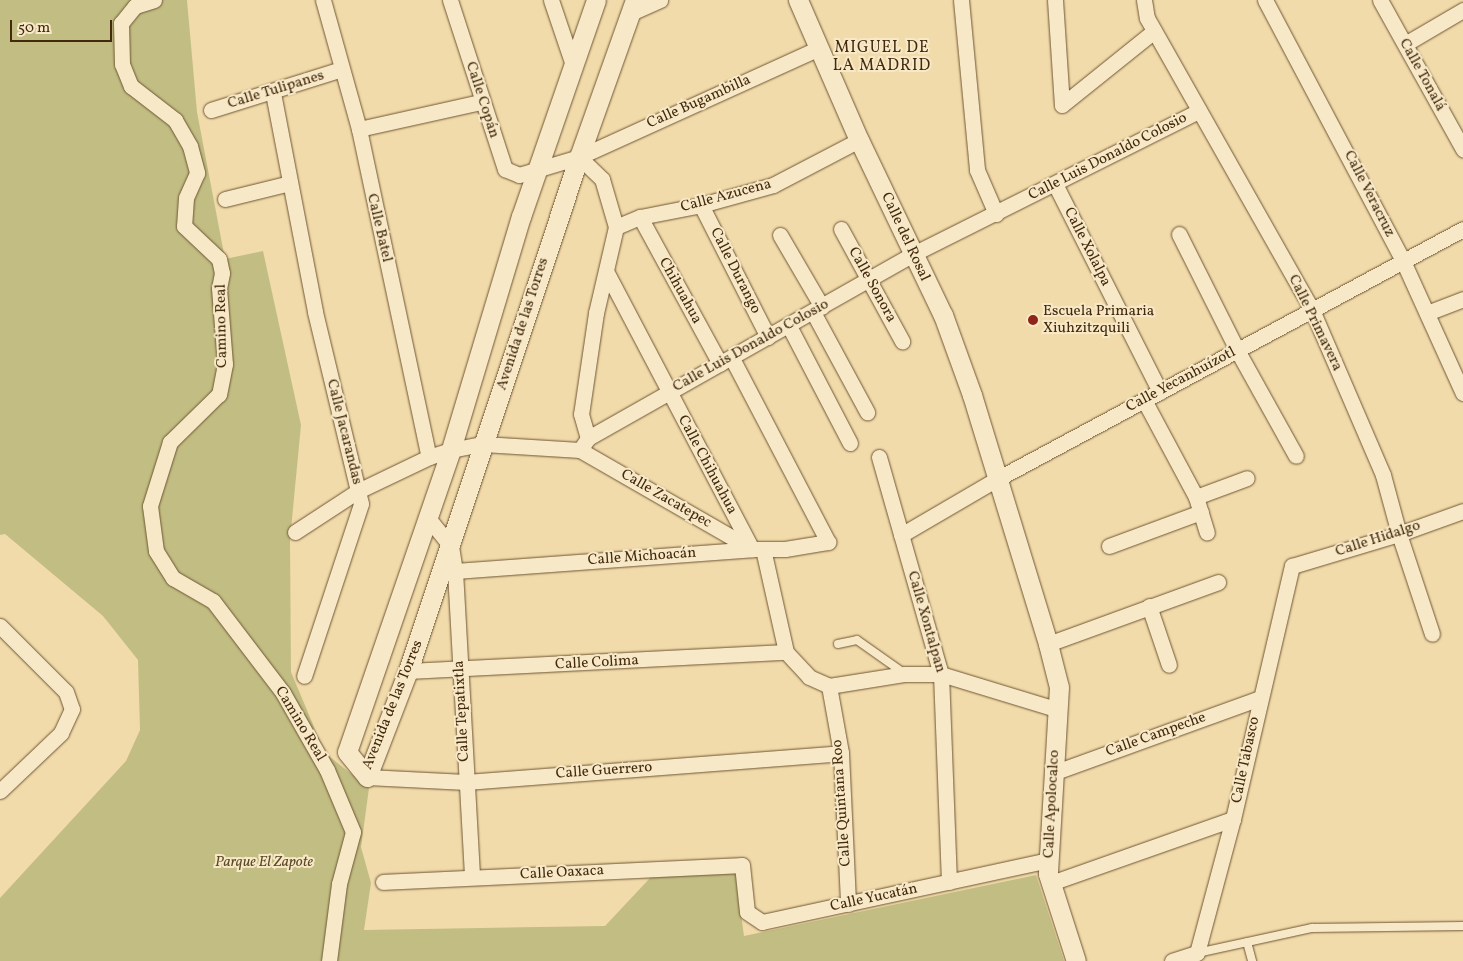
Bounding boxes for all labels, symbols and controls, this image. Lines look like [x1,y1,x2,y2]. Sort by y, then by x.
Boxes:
scale bar [12,10,115,42]
text: 50 m [18,18,50,39]
street label: Calle Tonalá [1395,35,1449,115]
district label: MIGUEL DE LA MADRID [832,38,932,76]
street label: Calle Copán [461,60,503,140]
street label: Calle Tulipanes [225,67,327,113]
street label: Calle Bugambilla [644,71,754,133]
street label: Calle Luis Donaldo Colosio [1026,109,1190,205]
street label: Calle Veracruz [1339,148,1399,240]
street label: Calle Azucena [679,175,773,217]
street label: Calle del Rosal [877,190,933,284]
street label: Calle Batel [362,192,396,264]
street label: Calle Xolalpa [1059,205,1115,289]
street label: Calle Durango [706,225,764,317]
street label: Calle Sonora [844,244,900,326]
street label: Avenida de las Torres [493,255,553,393]
street label: Chihuahua [654,255,706,327]
street label: Calle Primavera [1284,272,1346,374]
street label: Camino Real [212,284,232,368]
street label: Calle Luis Donaldo Colosio [670,296,832,396]
place label: Escuela Primaria Xiuhzitzquili [1043,302,1154,337]
marker: Escuela Primaria Xiuhzitzquili [1027,314,1039,326]
street label: Calle Yecanhuízotl [1123,343,1239,417]
street label: Calle Jacarandas [322,377,366,487]
street label: Calle Chihuahua [673,413,741,517]
street label: Calle Zacatepec [617,466,715,532]
street label: Calle Hidalgo [1333,517,1423,561]
street label: Calle Michoacán [587,544,697,570]
street label: Calle Xontalpan [903,569,949,675]
street label: Avenida de las Torres [359,637,427,773]
street label: Calle Colima [555,652,639,674]
street label: Calle Tepatixtla [450,660,474,762]
street label: Camino Real [271,683,329,765]
street label: Calle Campeche [1104,709,1208,761]
street label: Calle Tabasco [1228,715,1264,805]
street label: Calle Quintana Roo [829,739,855,867]
street label: Calle Apolocalco [1040,749,1064,859]
street label: Calle Guerrero [555,759,653,783]
park label: Parque El Zapote [215,854,313,872]
street label: Calle Oaxaca [520,862,604,884]
street label: Calle Yucatán [829,880,919,916]

